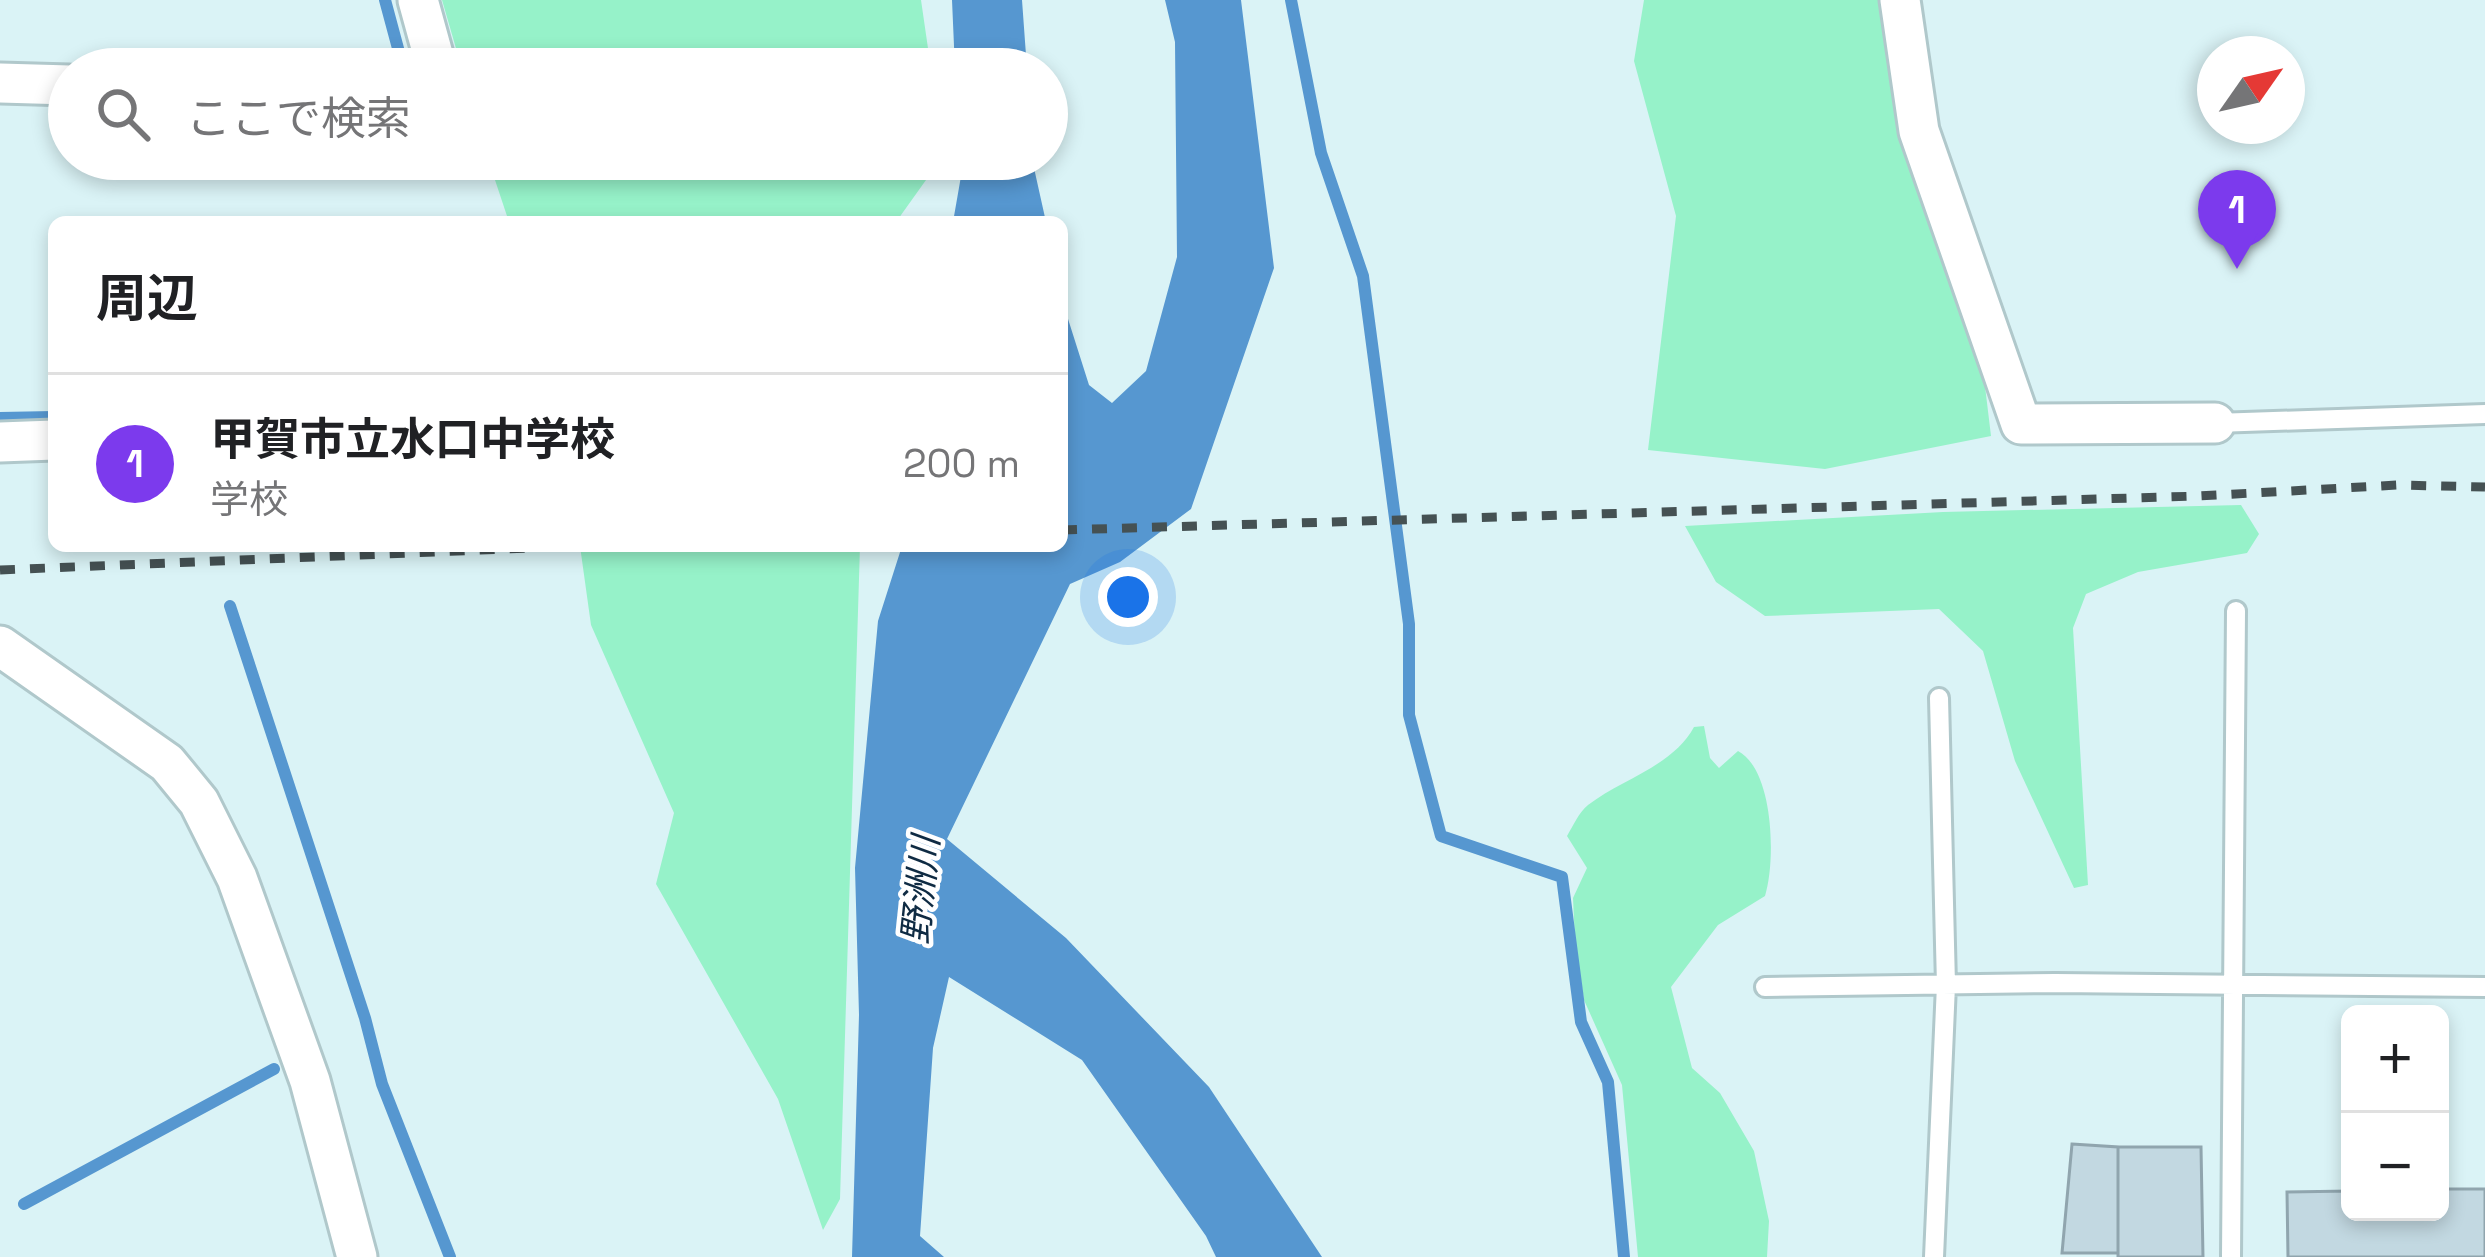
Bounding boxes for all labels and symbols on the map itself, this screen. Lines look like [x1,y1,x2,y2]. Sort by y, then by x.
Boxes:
north arrow [2197,36,2305,144]
pin: 1 [2198,170,2276,269]
your location [1098,567,1158,627]
water label: 野洲川 [892,830,950,946]

